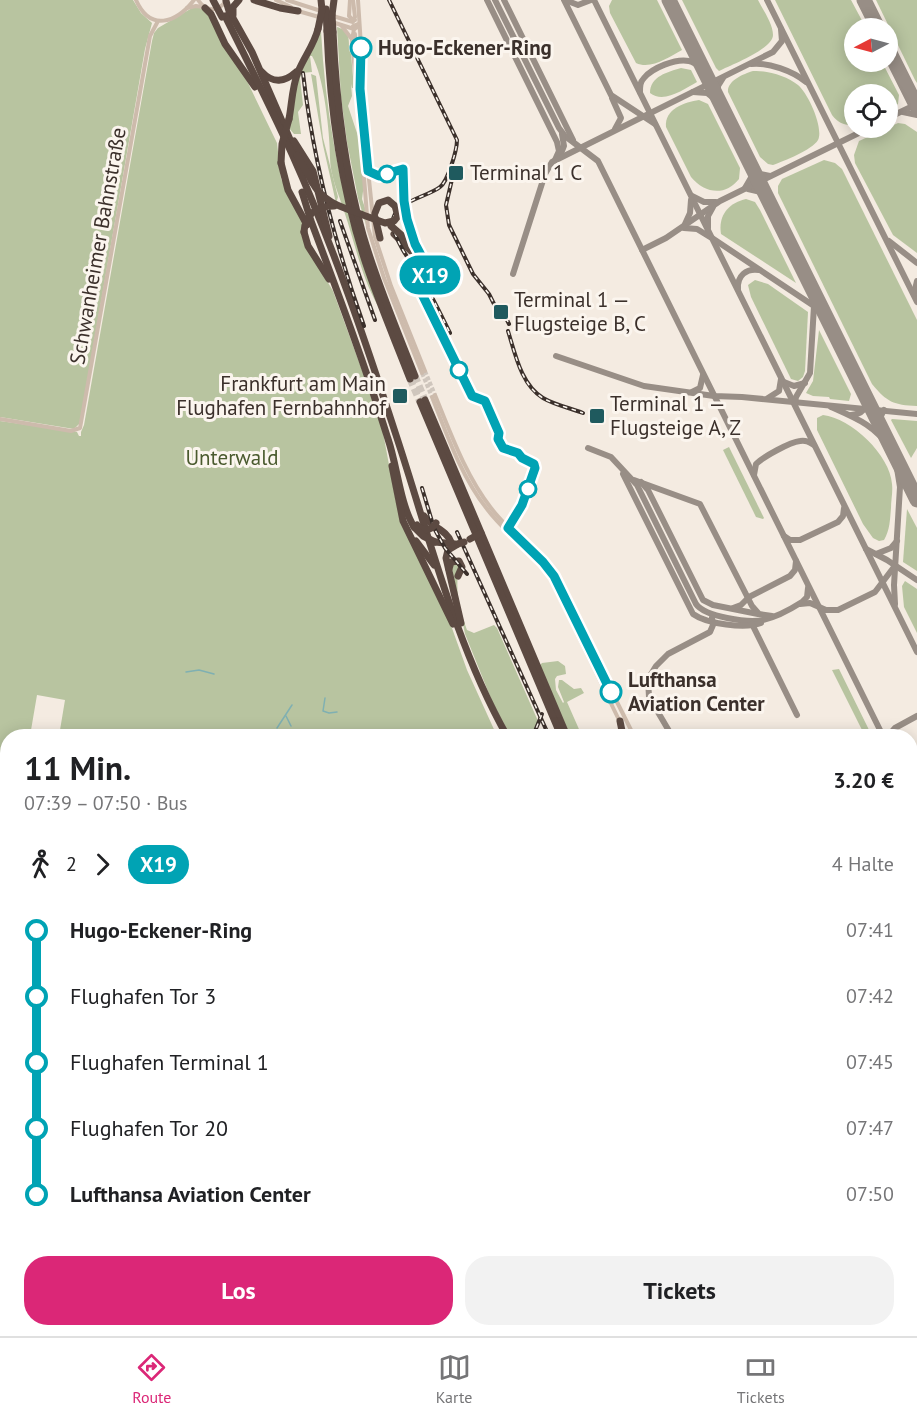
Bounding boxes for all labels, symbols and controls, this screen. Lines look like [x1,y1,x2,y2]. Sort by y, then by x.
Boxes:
north arrow [844,18,898,72]
map controls [844,18,898,138]
place label: Hugo-Eckener-Ring [378,34,552,61]
marker: Hugo-Eckener-Ring [350,37,372,59]
button: locate [844,84,898,138]
street label: Schwanheimer Bahnstraße [63,125,132,366]
place label: Terminal 1 C [470,159,582,186]
marker: Terminal 1 C [447,164,465,182]
unlabelled marker [378,165,396,183]
line badge: X19 [396,256,464,294]
text: X19 [411,262,449,289]
place label: Terminal 1 — Flugsteige B, C [514,286,646,337]
marker: Terminal 1 — Flugsteige B, C [492,303,510,321]
unlabelled marker [450,361,468,379]
place label: Frankfurt am Main Flughafen Fernbahnhof [176,370,387,421]
marker: Frankfurt am Main Flughafen Fernbahnhof [391,387,409,405]
place label: Terminal 1 — Flugsteige A, Z [610,390,741,441]
marker: Terminal 1 — Flugsteige A, Z [588,407,606,425]
park label: Unterwald [185,444,279,471]
unlabelled marker [519,480,537,498]
place label: Lufthansa Aviation Center [628,666,765,717]
marker: Lufthansa Aviation Center [600,681,622,703]
text: 11 Min. [24,746,131,789]
text: 3.20 € [833,766,894,794]
text: 07:39 – 07:50 · Bus [24,790,188,816]
icon: walk [24,848,57,881]
icon: forward [86,848,119,881]
text: 2 [66,851,77,877]
text: X19 [140,851,177,878]
text: 4 Halte [832,851,894,877]
text: Hugo-Eckener-Ring [70,916,252,944]
text: 07:41 [846,917,894,943]
text: Flughafen Tor 3 [70,982,216,1010]
text: 07:42 [846,983,894,1009]
text: Flughafen Terminal 1 [70,1048,269,1076]
text: 07:45 [846,1049,894,1075]
text: Flughafen Tor 20 [70,1114,228,1142]
text: 07:47 [846,1115,894,1141]
text: Lufthansa Aviation Center [70,1180,311,1208]
text: 07:50 [846,1181,894,1207]
button: Los [24,1256,453,1325]
button: Tickets [465,1256,894,1325]
tab: Route [132,1351,171,1407]
tab: Karte [436,1351,472,1407]
tab: Tickets [737,1351,785,1407]

